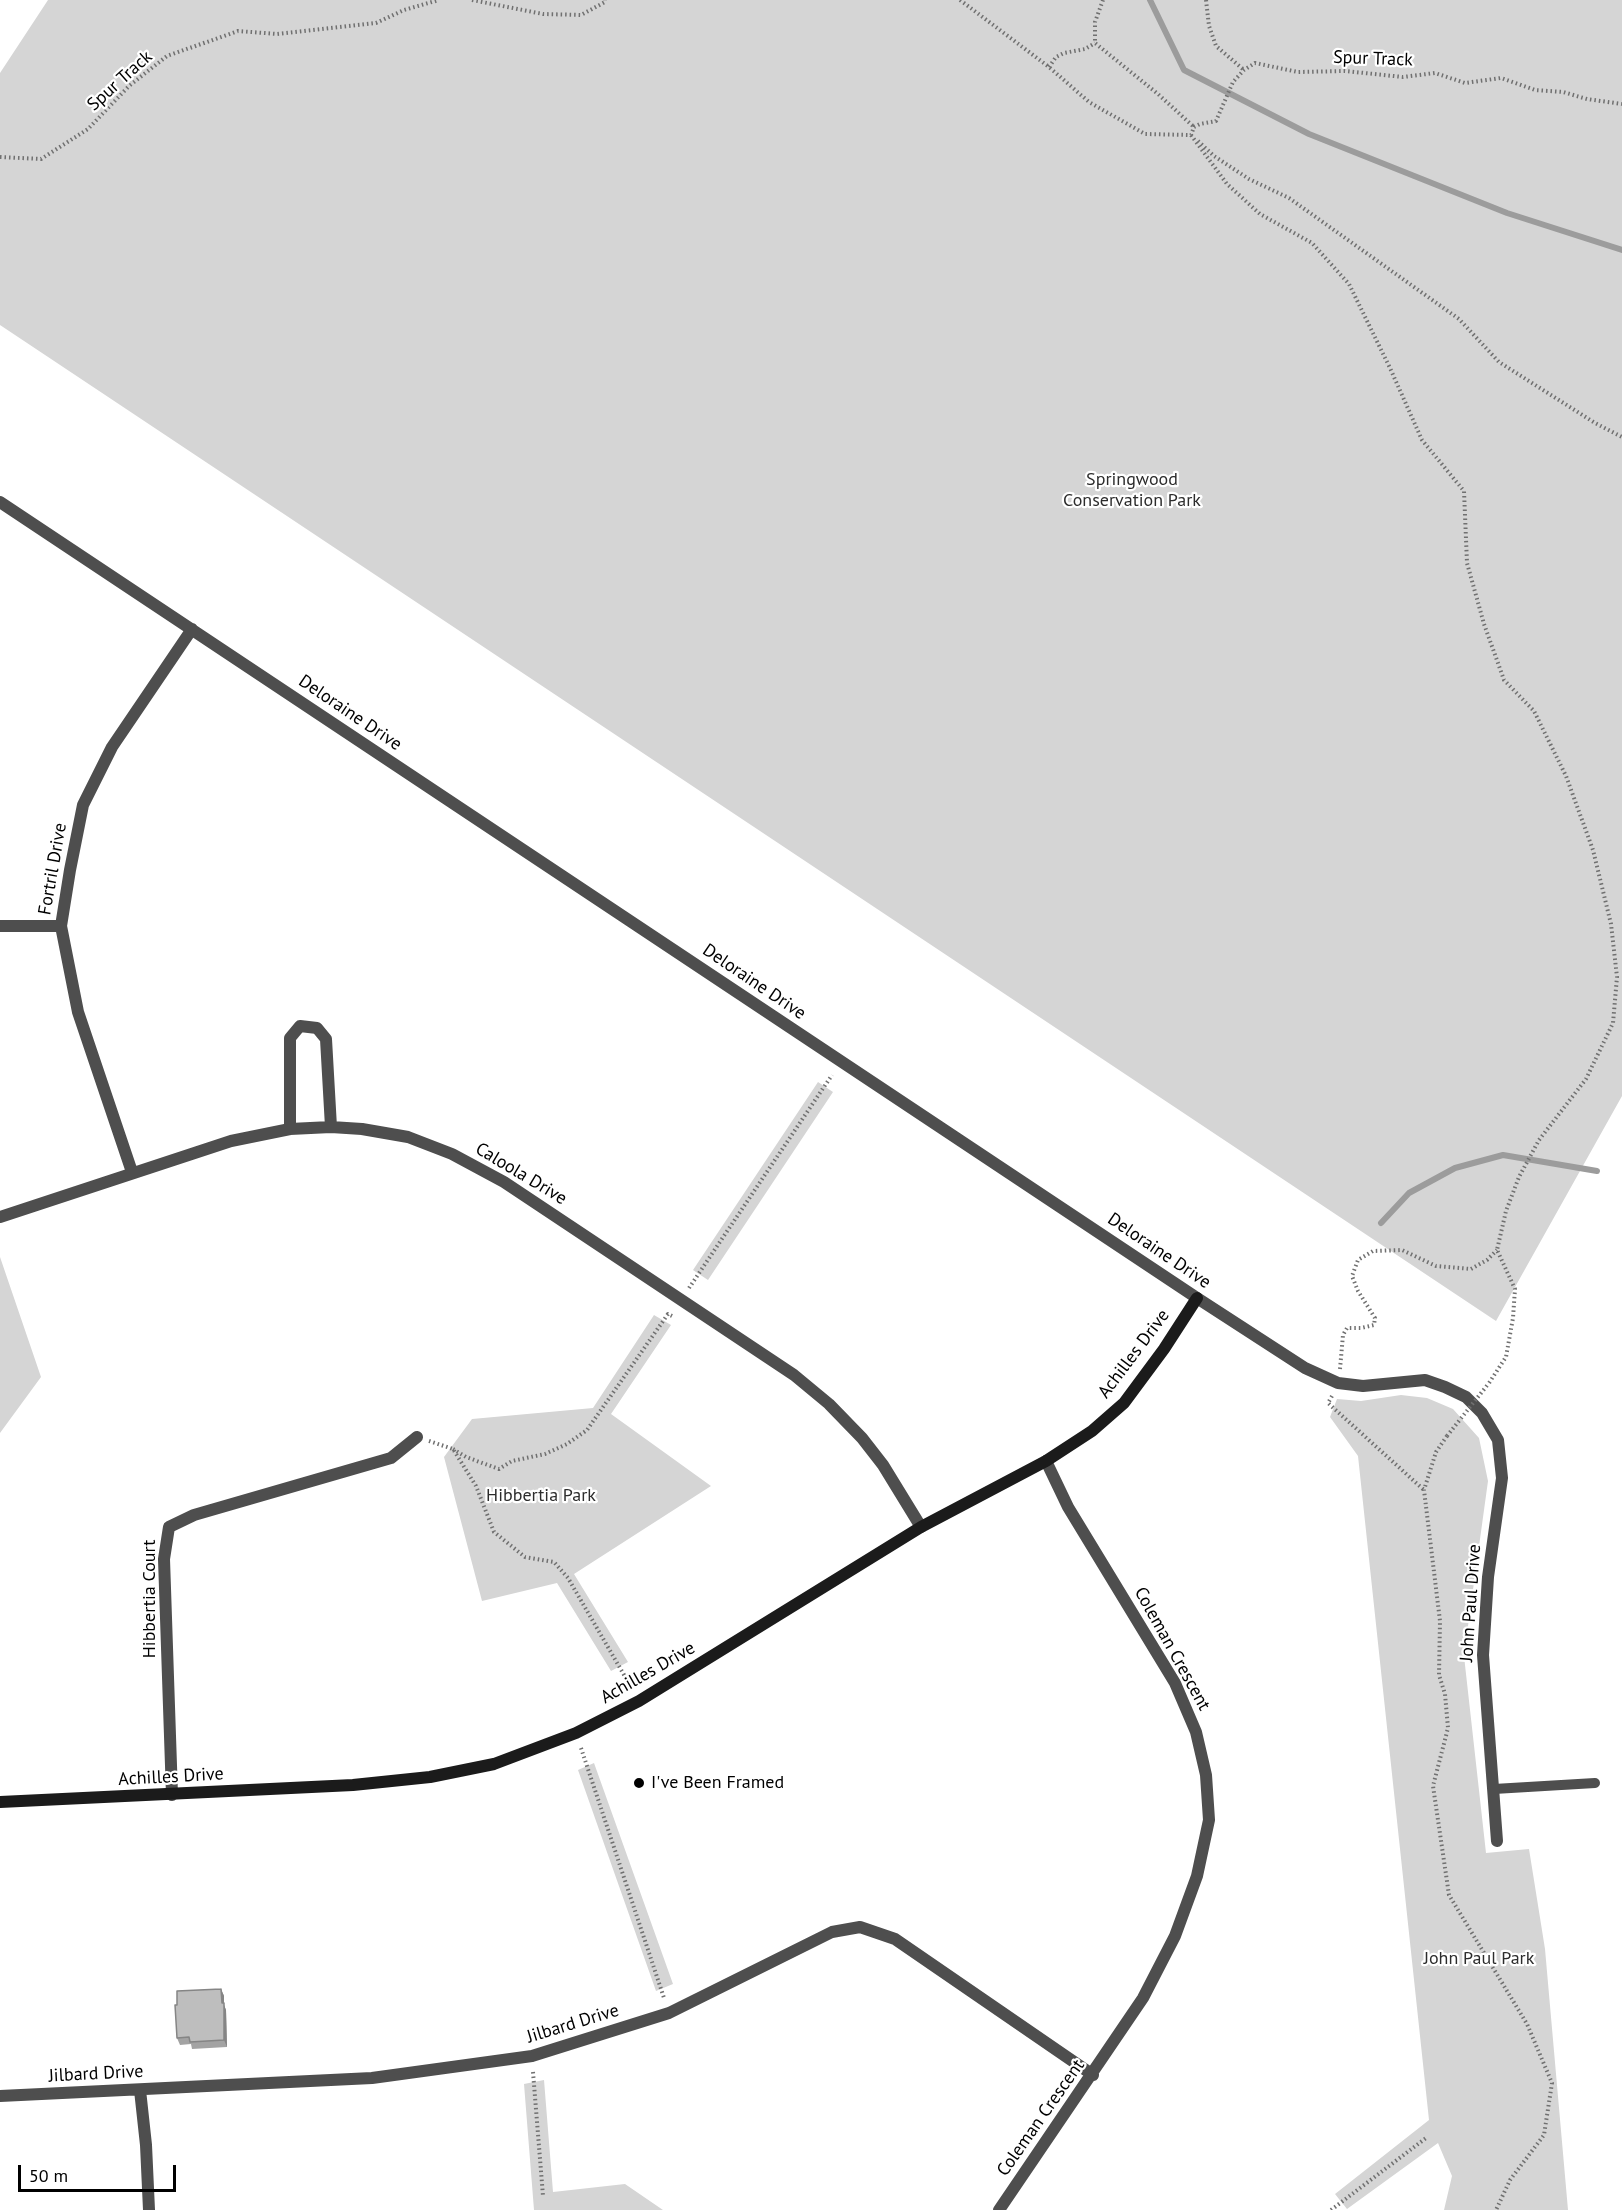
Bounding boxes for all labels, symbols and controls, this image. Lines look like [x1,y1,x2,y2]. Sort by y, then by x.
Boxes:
street label: Spur Track [83,46,157,116]
street label: Spur Track [1333,47,1413,71]
park label: Springwood Conservation Park [1063,469,1201,512]
street label: Deloraine Drive [294,671,406,755]
street label: Fortril Drive [34,821,72,917]
street label: Deloraine Drive [698,940,810,1024]
street label: Caloola Drive [471,1138,571,1210]
street label: Deloraine Drive [1103,1209,1215,1293]
street label: Achilles Drive [1094,1305,1174,1403]
park label: Hibbertia Park [486,1485,596,1507]
street label: Hibbertia Court [139,1540,161,1658]
street label: John Paul Drive [1456,1543,1486,1663]
street label: Coleman Crescent [1129,1584,1215,1714]
street label: Achilles Drive [597,1637,699,1709]
street label: Achilles Drive [118,1763,224,1791]
place label: I've Been Framed [651,1772,784,1794]
marker: I've Been Framed [632,1776,646,1790]
park label: John Paul Park [1424,1948,1534,1970]
street label: Jilbard Drive [524,2000,622,2048]
street label: Coleman Crescent [993,2055,1089,2181]
street label: Jilbard Drive [48,2061,144,2087]
scale bar [21,2153,178,2191]
text: 50 m [29,2164,68,2187]

